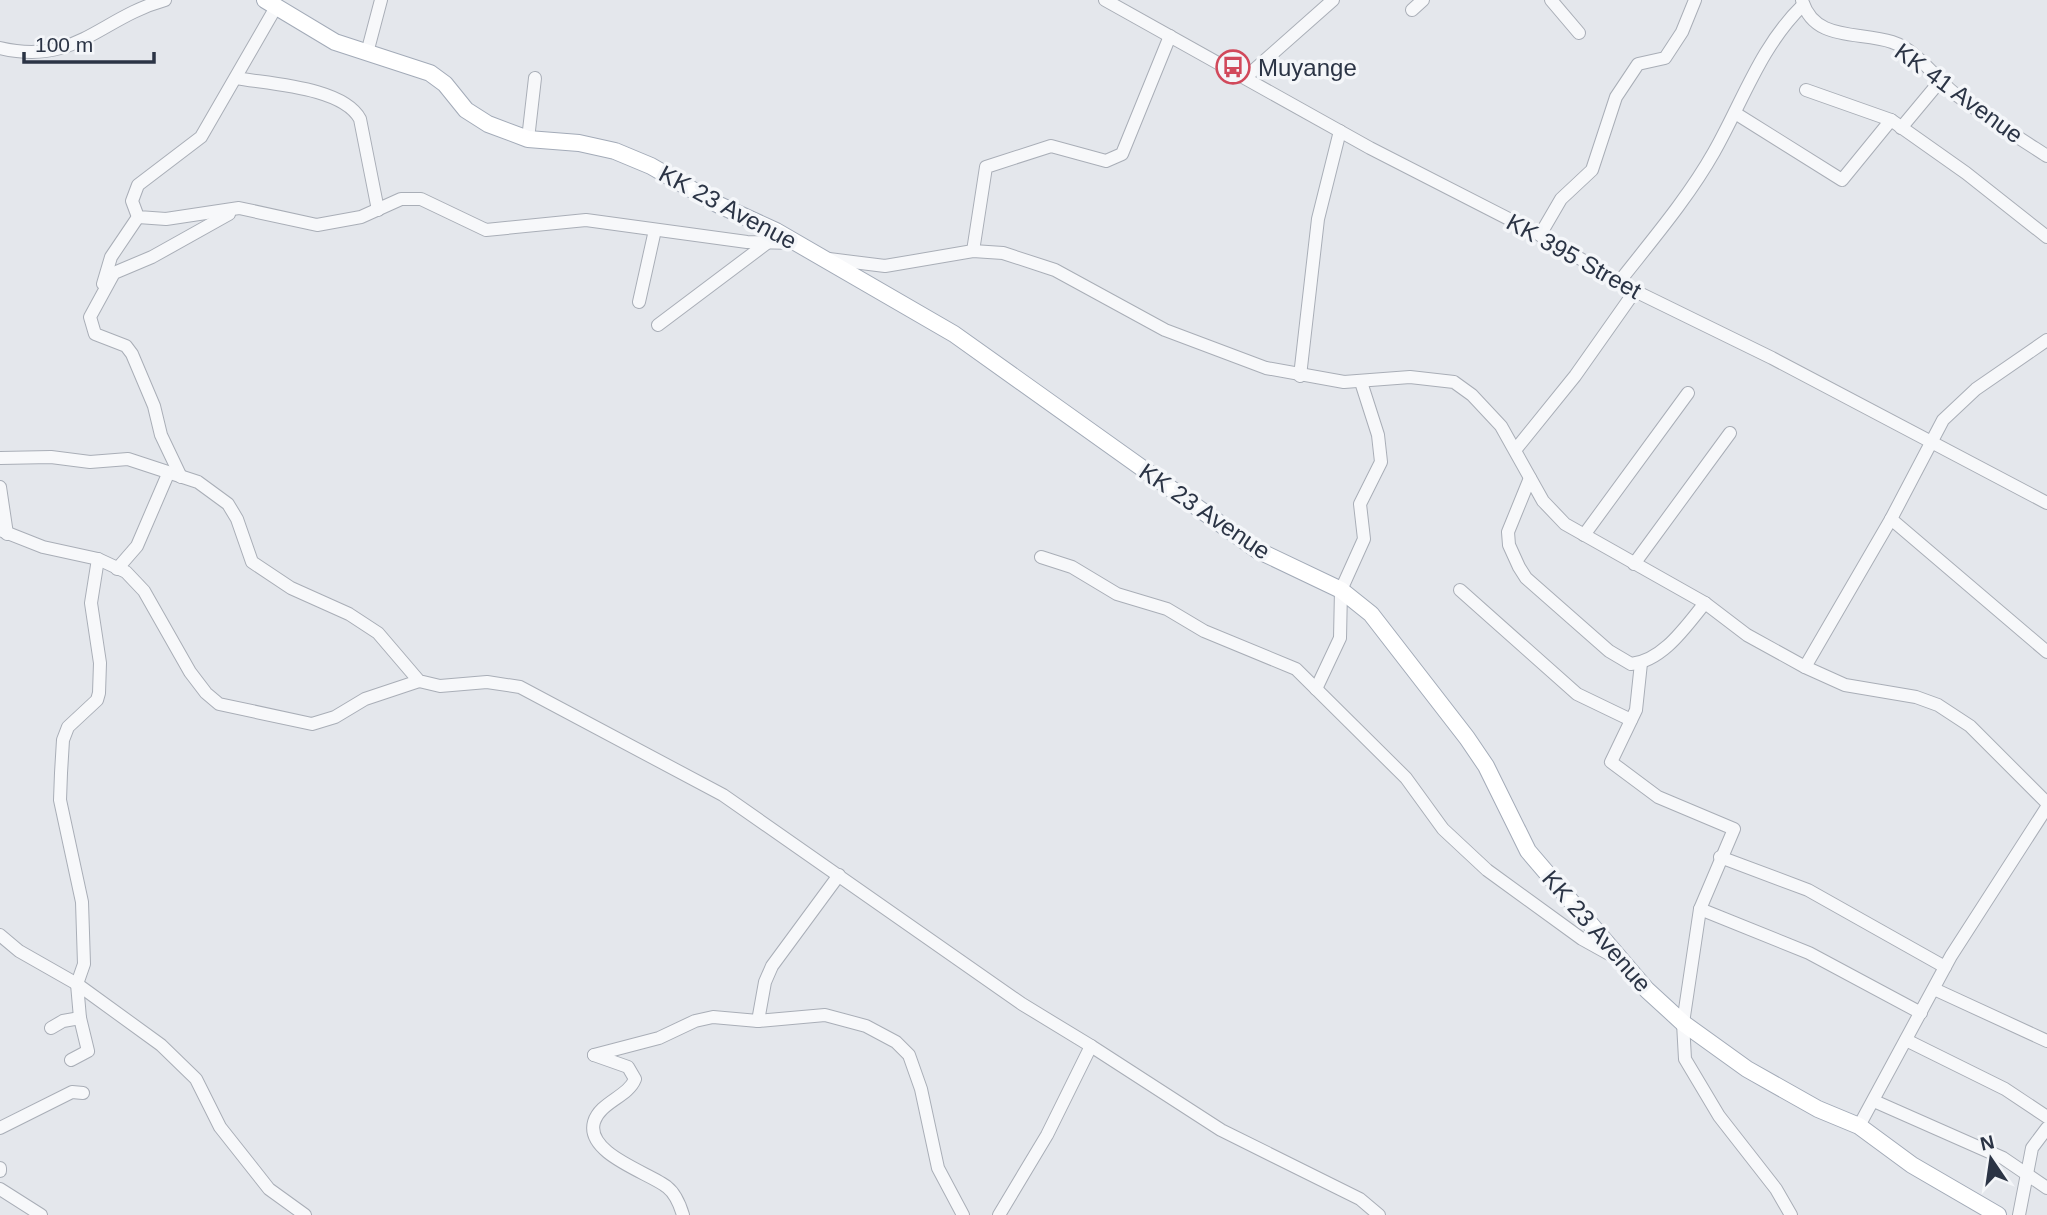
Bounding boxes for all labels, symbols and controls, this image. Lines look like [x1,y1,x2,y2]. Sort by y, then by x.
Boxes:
scale bar [24,21,154,65]
text: 100 m [35,33,93,56]
street label: KK 41 Avenue [1890,37,2028,149]
bus stop icon: Muyange [1214,48,1252,86]
place label: Muyange [1258,54,1357,81]
street label: KK 23 Avenue [655,159,801,255]
street label: KK 395 Street [1502,208,1646,304]
street label: KK 23 Avenue [1135,457,1275,565]
street label: KK 23 Avenue [1537,865,1657,997]
north arrow [1956,1124,2026,1194]
text: N [1978,1131,1996,1155]

